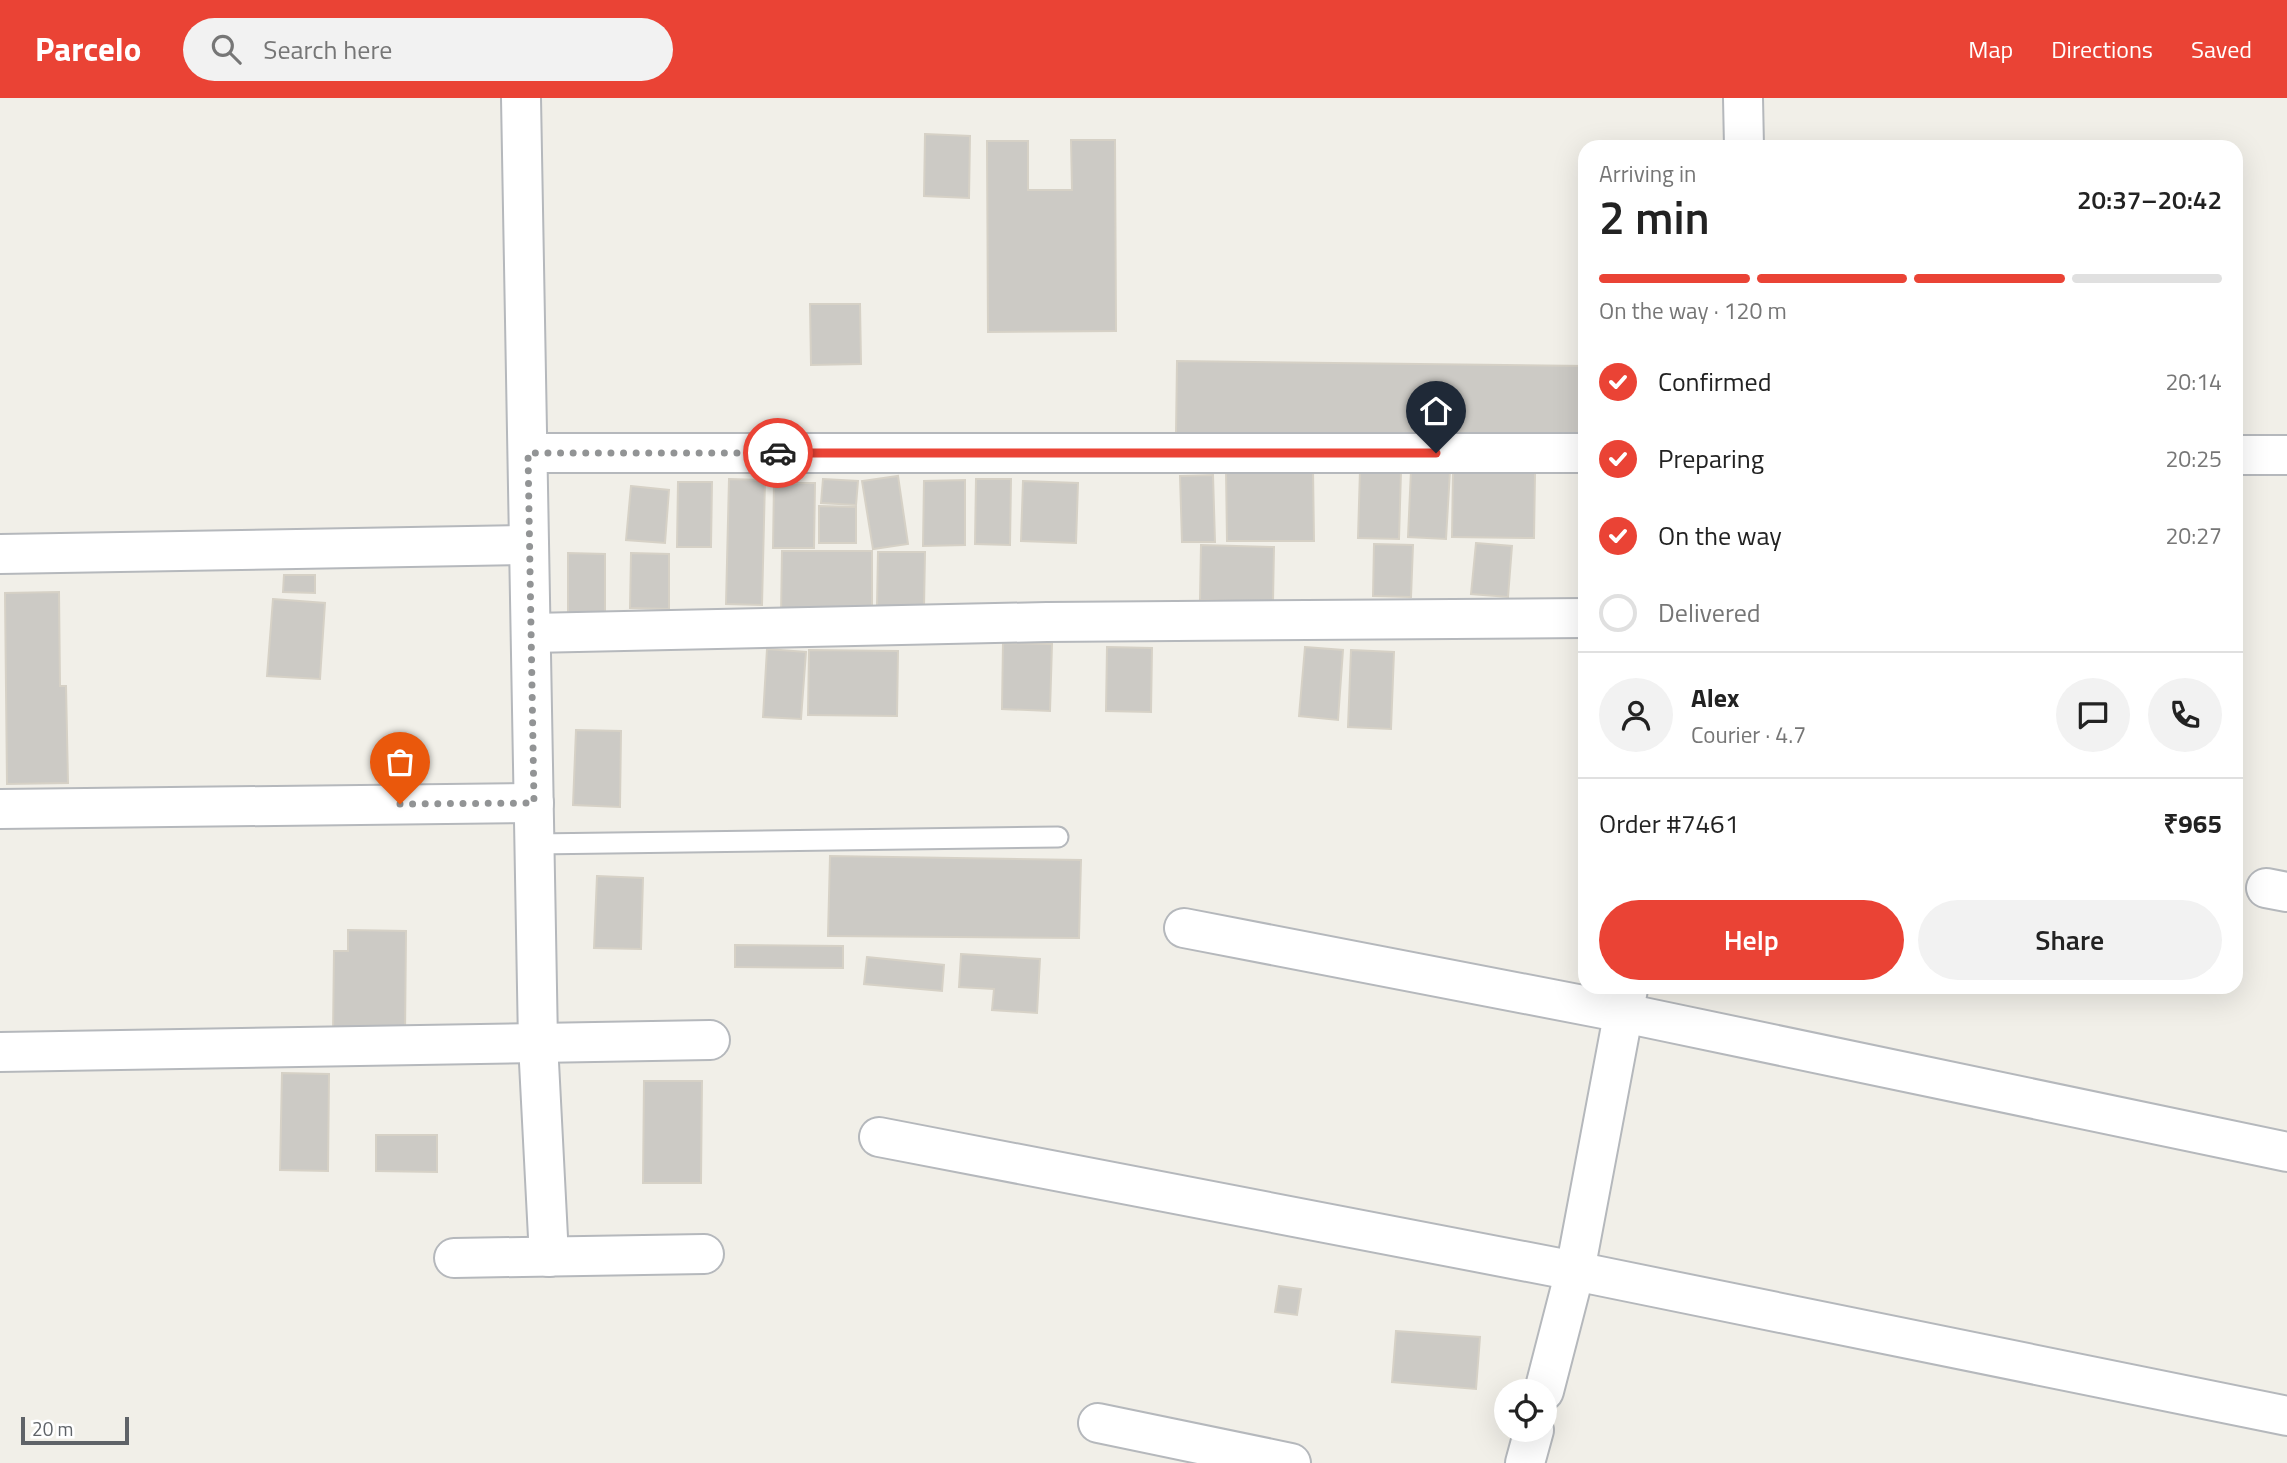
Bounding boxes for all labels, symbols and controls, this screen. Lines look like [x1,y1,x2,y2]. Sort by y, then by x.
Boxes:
search box [183,18,673,81]
text: Parcelo [35,24,141,74]
icon: search [207,30,245,68]
text: Search here [263,30,392,69]
text: Map [1968,31,2013,67]
text: Directions [2051,31,2153,67]
text: Saved [2191,31,2252,67]
text: Arriving in [1599,156,1696,191]
text: 20:37–20:42 [2077,180,2222,219]
text: 2 min [1599,182,1710,252]
text: On the way · 120 m [1599,293,1787,328]
text: Confirmed [1658,362,1772,401]
icon: check [1599,363,1637,401]
text: 20:14 [2165,364,2222,399]
pin [1406,381,1466,453]
icon: home [1417,392,1455,430]
courier [743,418,813,488]
icon: car [759,434,797,472]
text: Preparing [1658,439,1764,478]
icon: check [1599,440,1637,478]
text: 20:25 [2165,441,2222,476]
text: On the way [1658,516,1782,555]
icon: check [1599,517,1637,555]
text: 20:27 [2165,518,2222,553]
text: Delivered [1658,593,1761,632]
button: person [1599,678,1673,752]
text: Alex [1691,678,1739,717]
button: chat [2056,678,2130,752]
button: phone [2148,678,2222,752]
text: Courier · 4.7 [1691,717,1806,752]
pin [370,732,430,804]
icon: bag [381,743,419,781]
text: Order #7461 [1599,804,1739,843]
text: ₹965 [2163,804,2222,843]
button: Help [1599,900,1904,980]
button: Share [1918,900,2222,980]
map controls [1494,1379,1557,1442]
button: locate [1494,1379,1557,1442]
scale bar [21,1414,130,1446]
text: 20 m [32,1414,73,1443]

